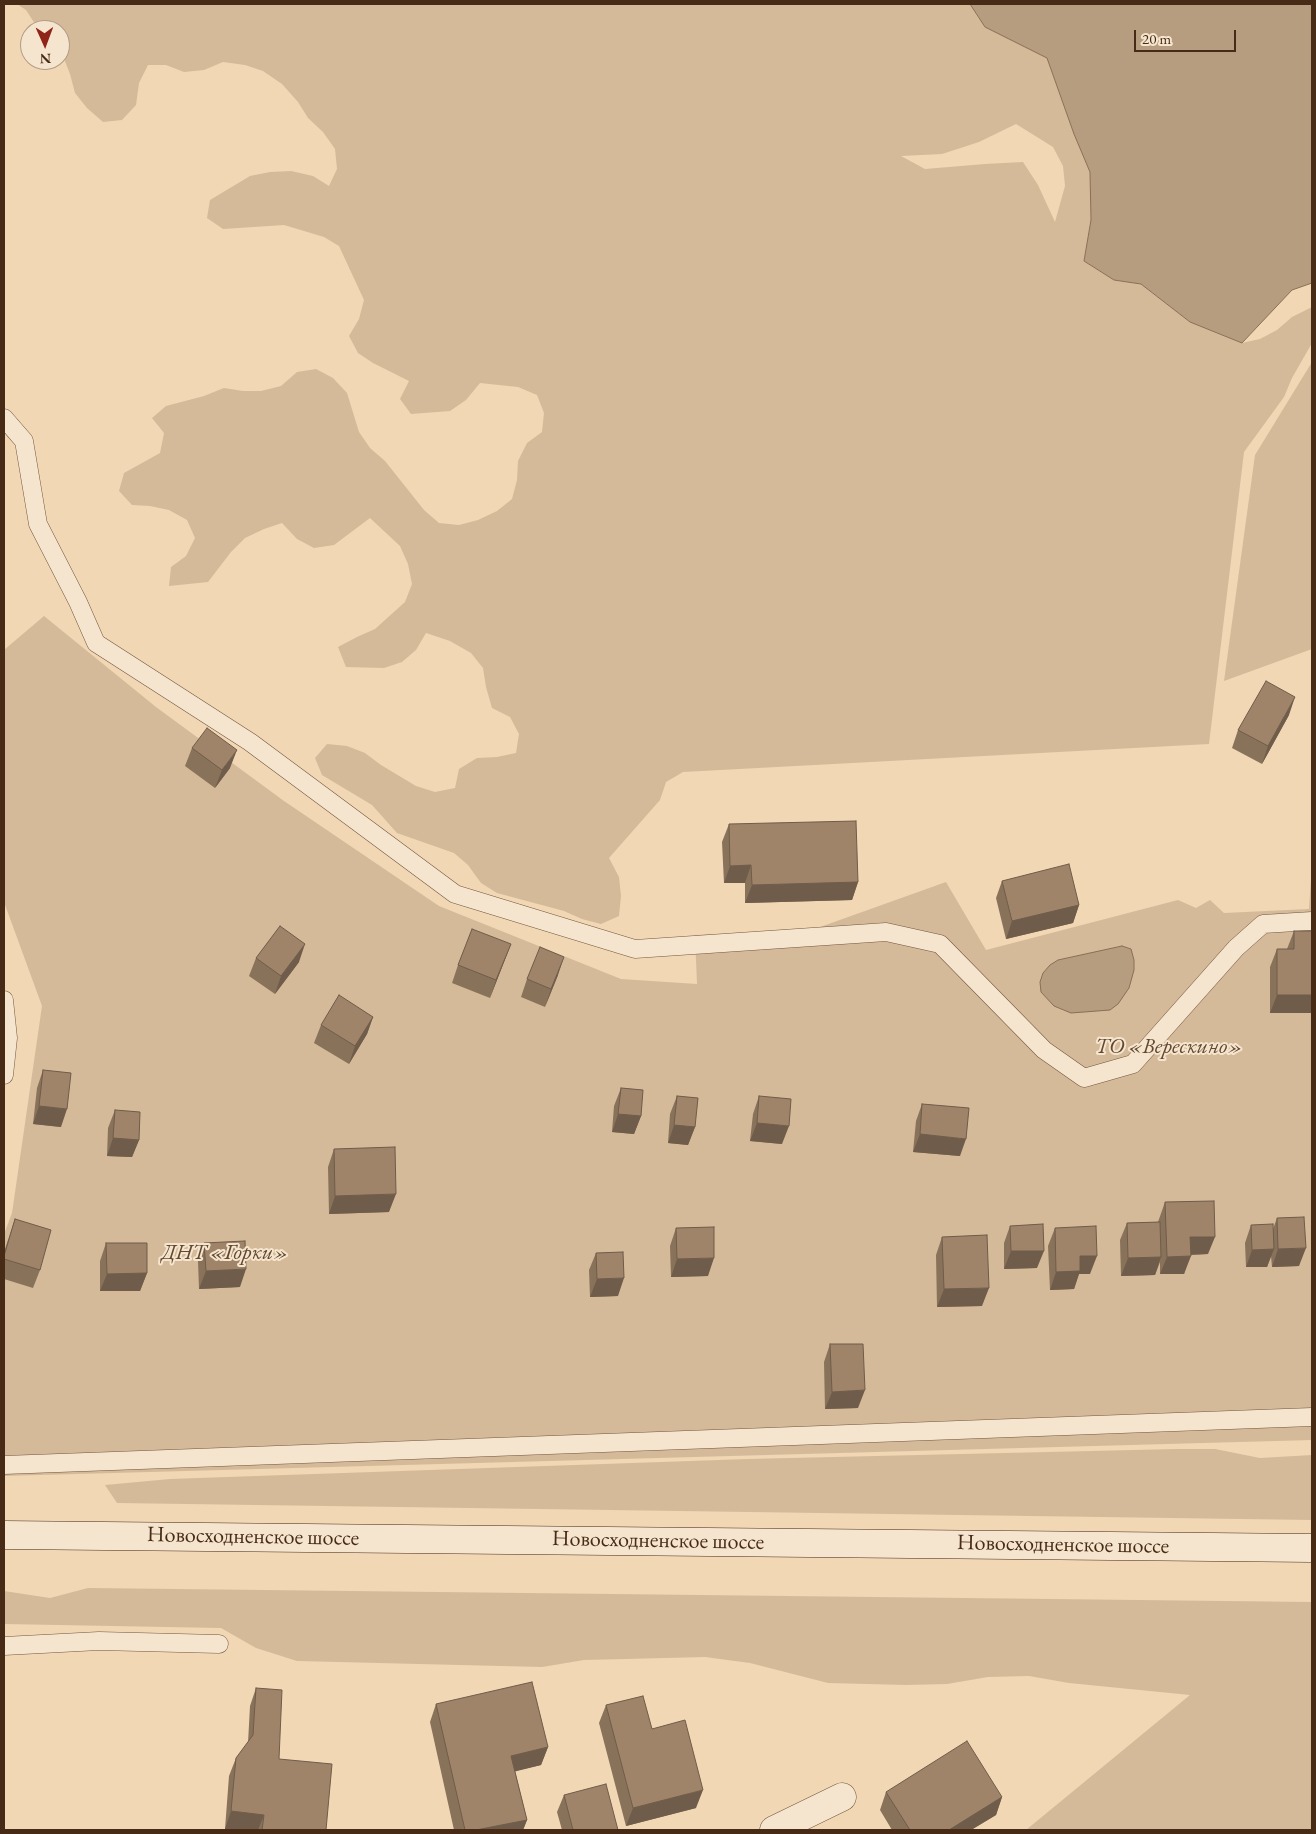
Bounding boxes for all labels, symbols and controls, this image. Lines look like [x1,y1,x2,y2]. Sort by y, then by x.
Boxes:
north arrow [20,20,70,70]
scale bar [1136,20,1238,52]
text: 20 m [1142,29,1171,48]
text: N [40,50,51,68]
park label: ТО «Верескино» [1095,1034,1243,1060]
park label: ДНТ «Горки» [162,1240,288,1266]
street label: Новосходненское шоссе [147,1522,359,1552]
street label: Новосходненское шоссе [552,1526,764,1556]
street label: Новосходненское шоссе [957,1530,1169,1560]

